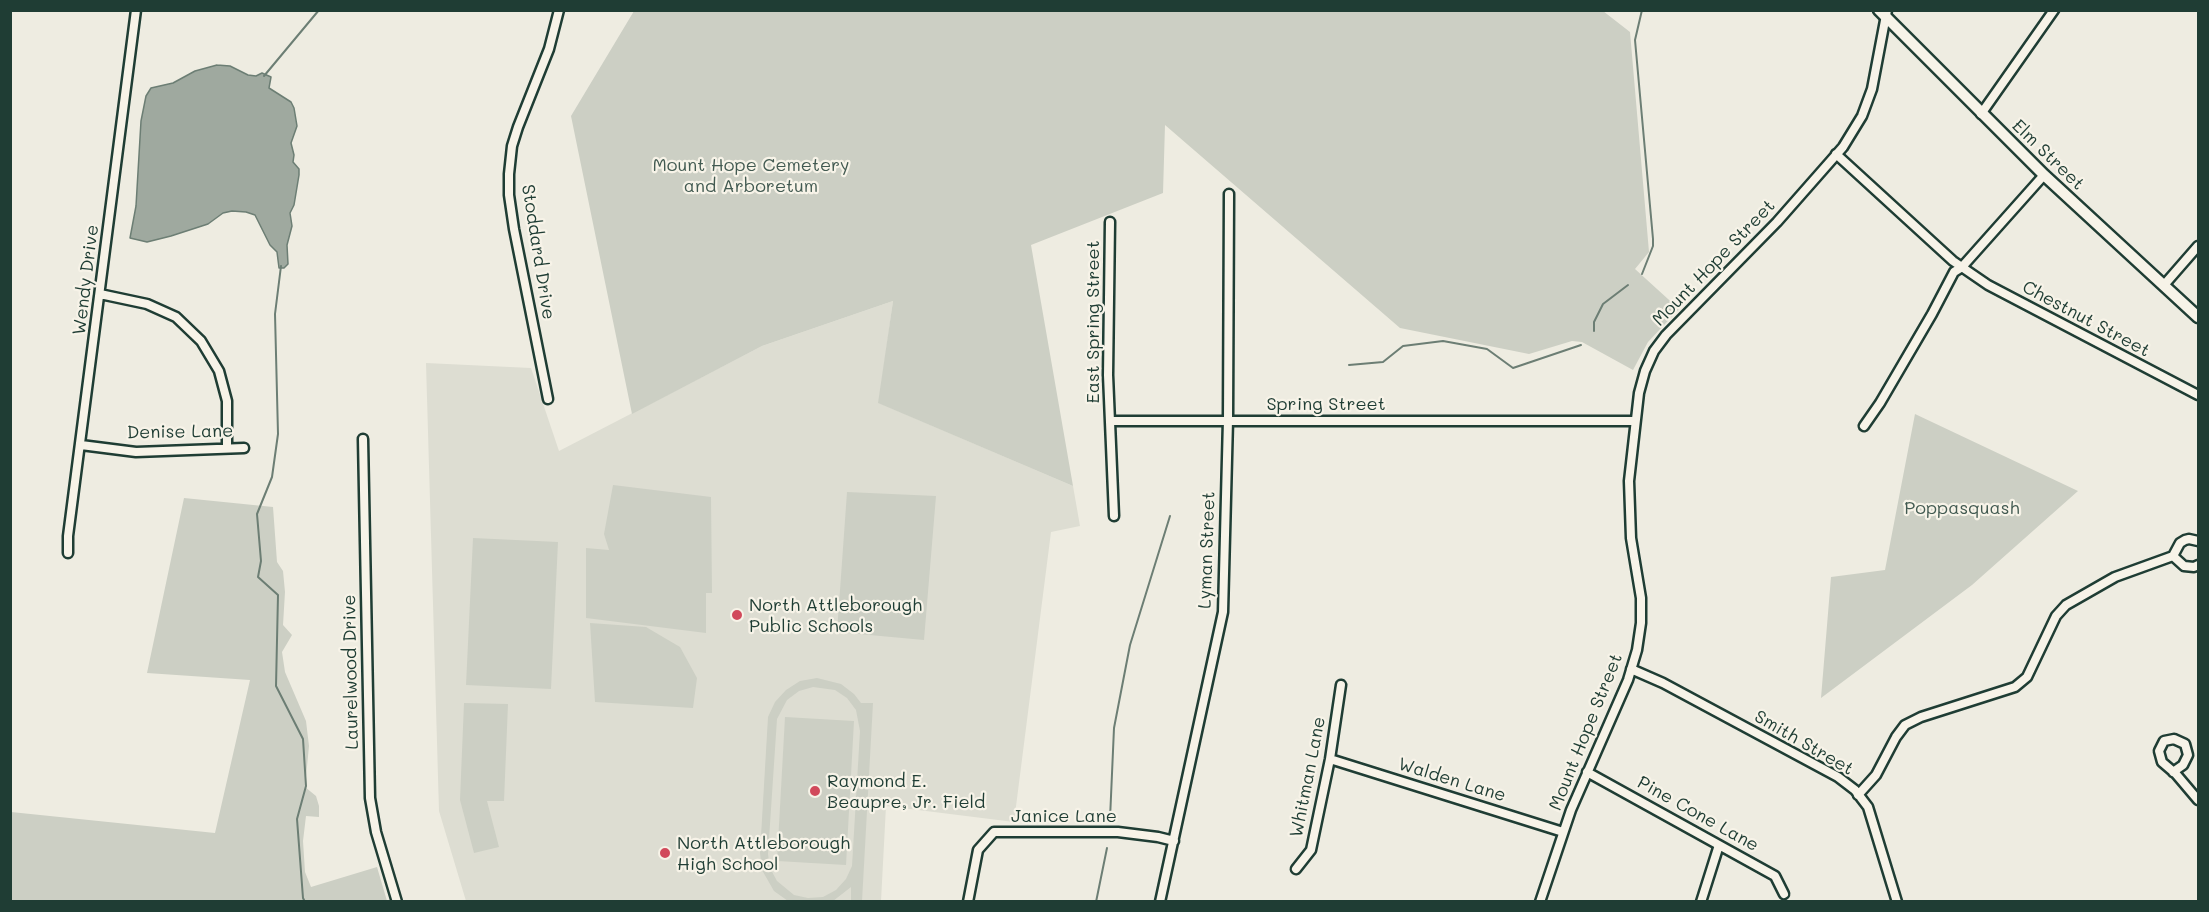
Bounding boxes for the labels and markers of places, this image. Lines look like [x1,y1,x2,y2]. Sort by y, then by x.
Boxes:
place label: North Attleborough Public Schools [749,594,922,636]
marker: North Attleborough Public Schools [730,608,744,622]
place label: Raymond E. Beaupre, Jr. Field [827,770,985,812]
marker: Raymond E. Beaupre, Jr. Field [808,784,822,798]
place label: North Attleborough High School [677,832,850,874]
marker: North Attleborough High School [658,846,672,860]

